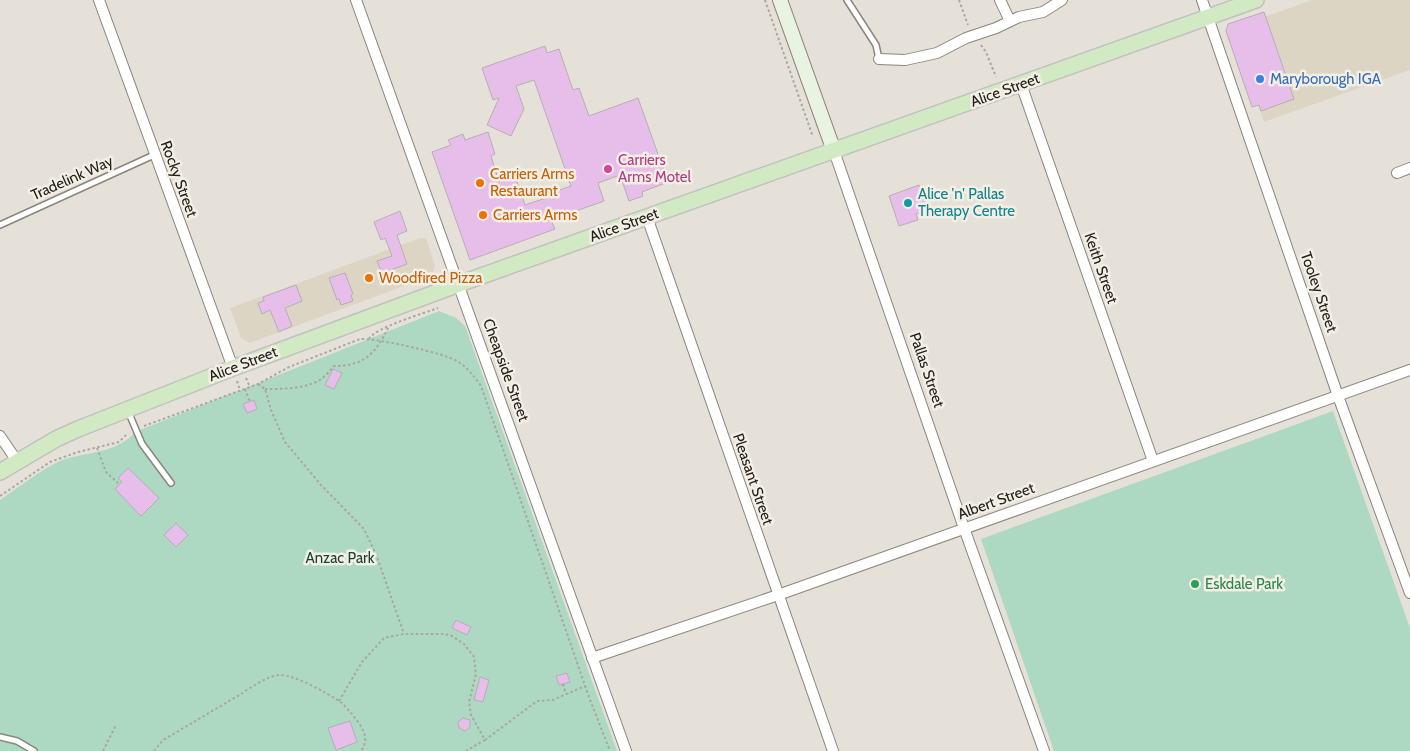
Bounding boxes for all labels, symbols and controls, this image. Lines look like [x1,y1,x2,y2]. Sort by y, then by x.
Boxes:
street label: Alice Street [968,69,1042,111]
place label: Maryborough IGA [1270,70,1382,88]
marker: Maryborough IGA [1254,73,1266,85]
street label: Rocky Street [157,138,201,220]
place label: Carriers Arms Motel [618,151,692,186]
street label: Tradelink Way [28,152,116,204]
marker: Carriers Arms Motel [602,163,614,175]
place label: Carriers Arms Restaurant [490,165,574,200]
marker: Carriers Arms Restaurant [474,177,486,189]
place label: Alice 'n' Pallas Therapy Centre [918,185,1015,220]
marker: Alice 'n' Pallas Therapy Centre [902,197,914,209]
street label: Alice Street [587,204,661,246]
place label: Carriers Arms [493,206,577,224]
marker: Carriers Arms [477,209,489,221]
street label: Keith Street [1080,230,1122,306]
street label: Tooley Street [1297,249,1341,335]
place label: Woodfired Pizza [379,269,483,287]
marker: Woodfired Pizza [363,272,375,284]
street label: Cheapside Street [479,316,533,424]
street label: Pallas Street [906,330,948,410]
street label: Alice Street [206,343,280,385]
street label: Pleasant Street [729,431,777,527]
street label: Albert Street [955,479,1037,523]
park label: Anzac Park [305,549,375,567]
place label: Eskdale Park [1205,575,1283,593]
marker: Eskdale Park [1189,578,1201,590]

